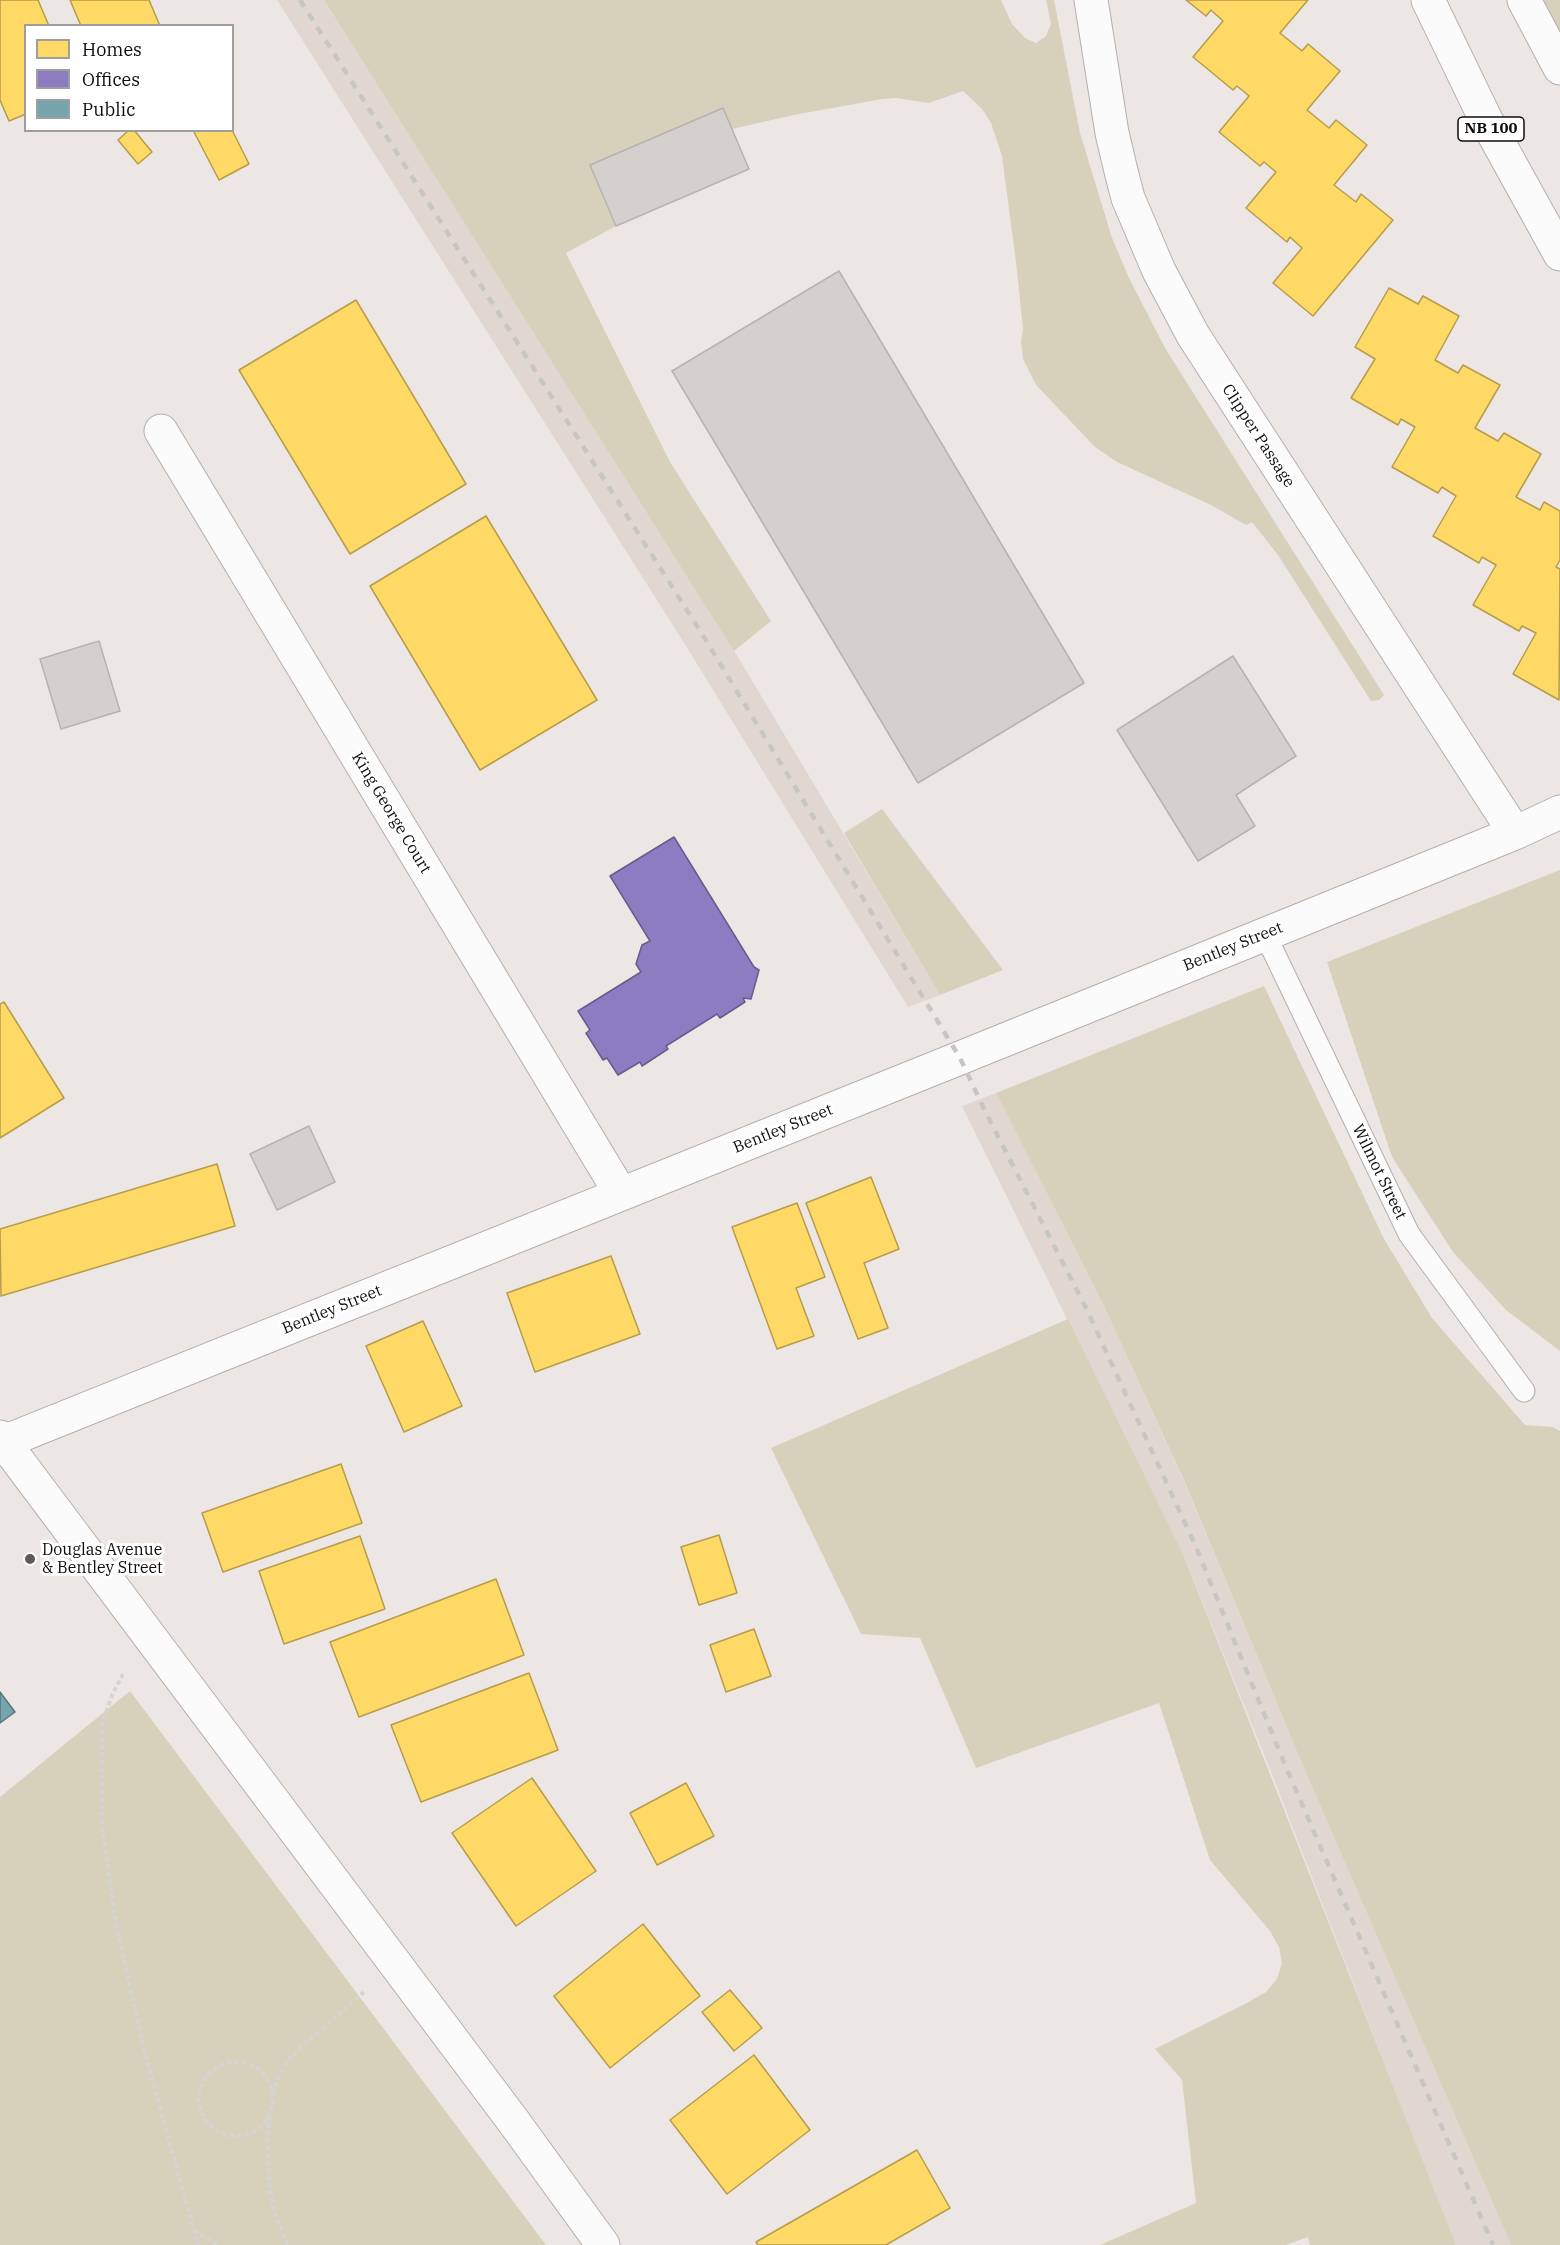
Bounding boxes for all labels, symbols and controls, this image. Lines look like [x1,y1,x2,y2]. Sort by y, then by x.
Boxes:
legend [24,24,234,132]
text: Homes [82,38,142,61]
text: Offices [82,68,140,91]
text: Public [82,98,136,121]
road number: NB 100 [1458,117,1524,141]
street label: Clipper Passage [1217,381,1299,491]
street label: King George Court [347,749,435,877]
street label: Bentley Street [1180,918,1286,976]
street label: Bentley Street [730,1100,836,1158]
street label: Wilmot Street [1348,1121,1410,1223]
street label: Bentley Street [279,1281,385,1339]
place label: Douglas Avenue & Bentley Street [42,1540,163,1578]
marker: Douglas Avenue & Bentley Street [23,1552,37,1566]

